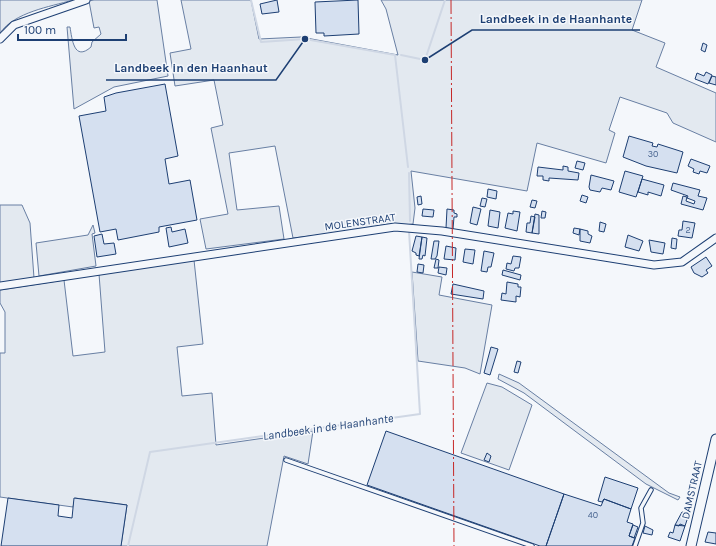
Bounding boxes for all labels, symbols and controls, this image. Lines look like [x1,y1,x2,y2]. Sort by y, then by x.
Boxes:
callout: Landbeek in de Haanhante [472,6,640,30]
text: Landbeek in de Haanhante [480,12,632,26]
scale bar [18,16,126,42]
text: 100 m [24,23,56,37]
callout: Landbeek in den Haanhaut [106,56,276,80]
text: Landbeek in den Haanhaut [114,61,268,75]
house number: 30 [648,149,658,159]
street label: MOLENSTRAAT [324,210,397,233]
house number: 2 [685,225,691,235]
water label: Landbeek in de Haanhante [262,411,395,443]
street label: DAMSTRAAT [679,459,705,520]
house number: 40 [588,510,598,520]

